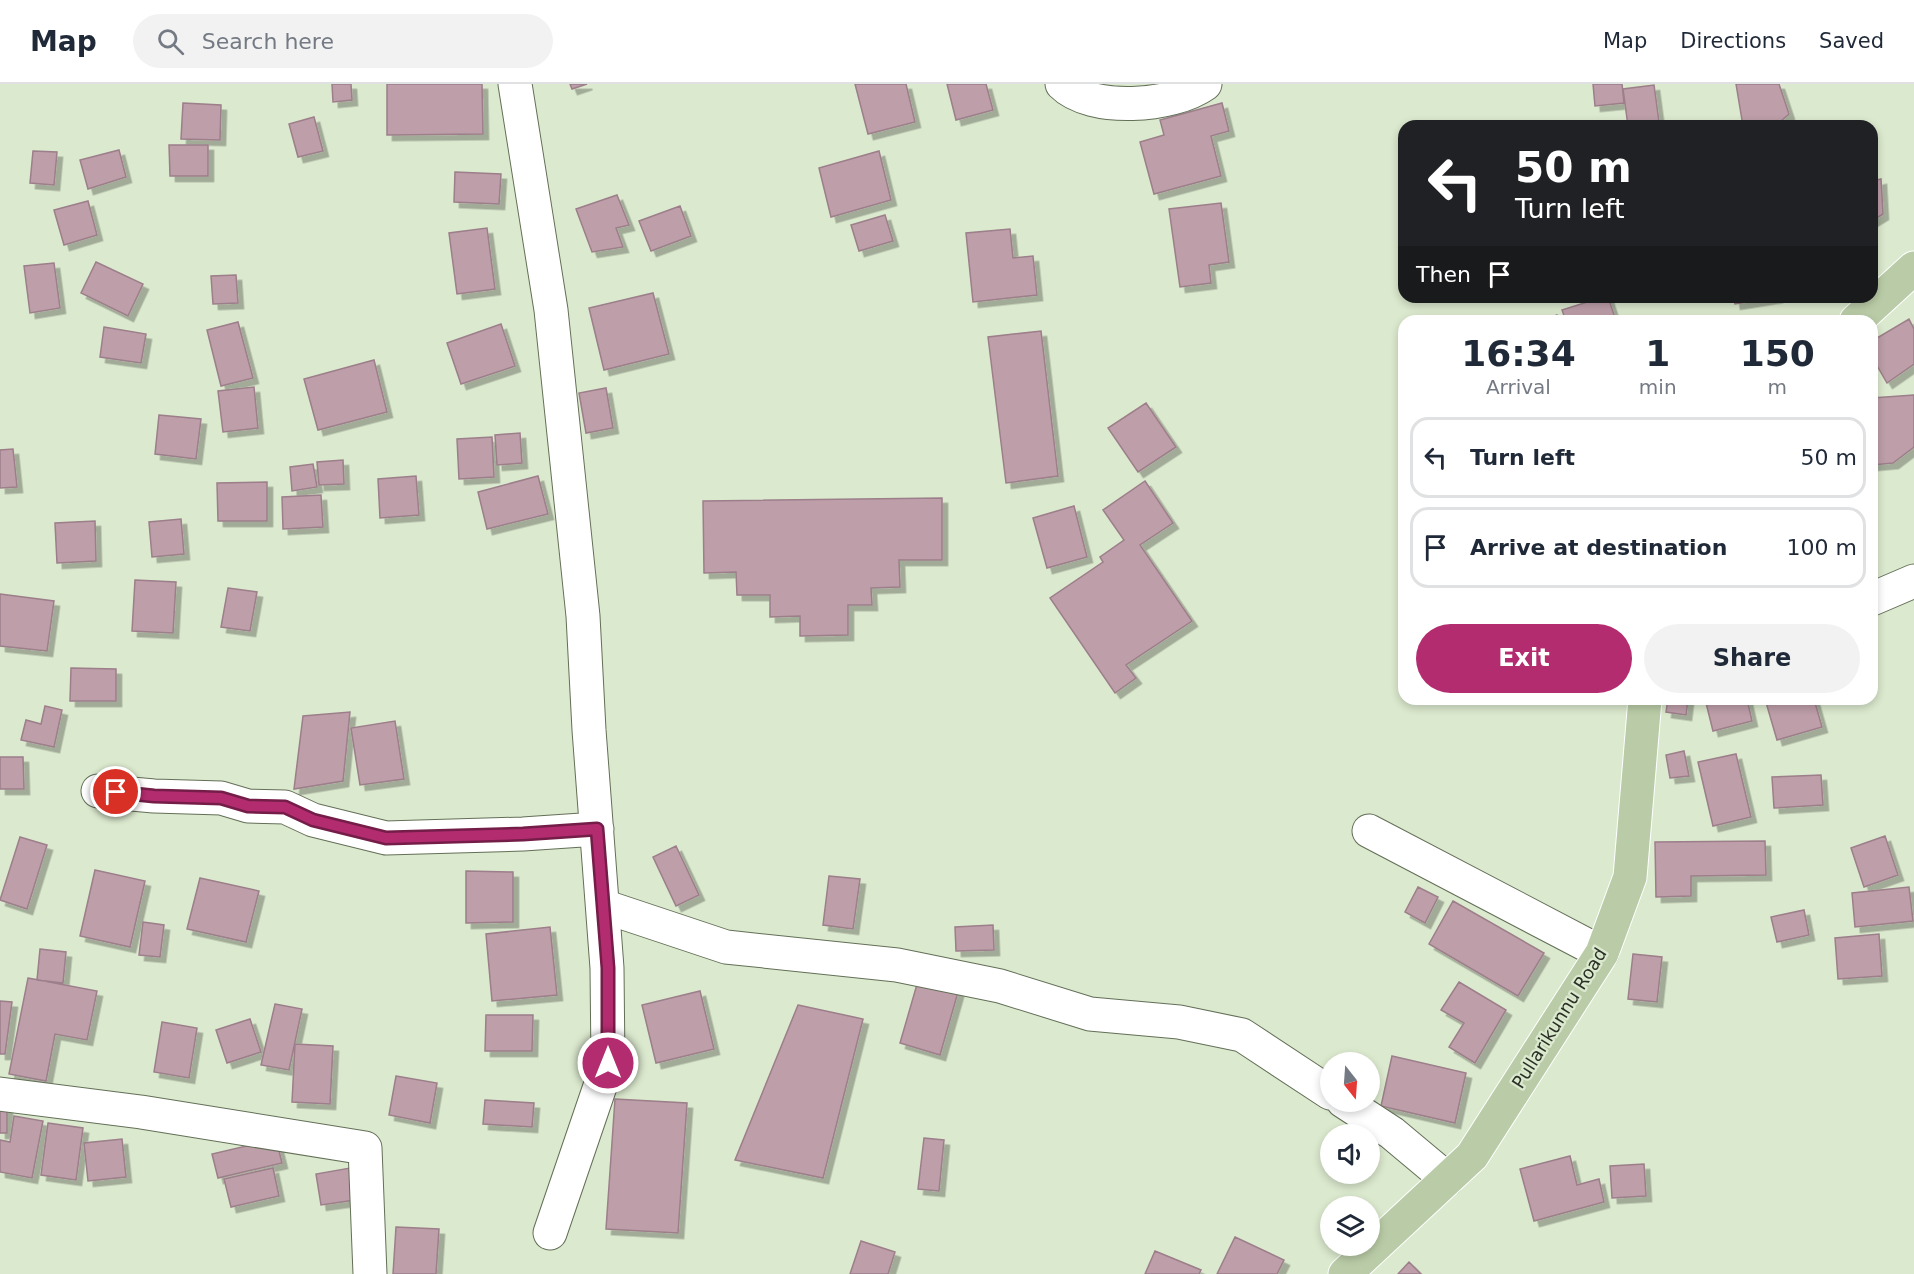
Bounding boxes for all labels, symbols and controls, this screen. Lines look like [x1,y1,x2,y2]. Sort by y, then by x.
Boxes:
search box [133,14,553,68]
text: Map [30,25,97,58]
icon: search [154,25,187,58]
text: Search here [202,29,334,54]
text: Map [1603,29,1647,53]
text: Directions [1680,29,1786,53]
text: Saved [1819,29,1884,53]
text: 50 m [1515,143,1632,192]
icon: left [1416,144,1494,222]
text: Turn left [1515,193,1625,224]
icon: arrive [1483,258,1516,291]
text: Then [1416,262,1471,287]
text: 16:34 [1461,333,1576,374]
text: 1 [1645,333,1670,374]
text: 150 [1740,333,1815,374]
text: Arrival [1486,375,1551,399]
text: min [1639,375,1677,399]
text: m [1768,375,1787,399]
icon: left [1419,441,1452,474]
text: Turn left [1470,445,1575,470]
text: 50 m [1801,445,1857,470]
icon: arrive [1419,531,1452,564]
text: Arrive at destination [1470,535,1727,560]
text: 100 m [1787,535,1857,560]
button: Exit [1416,624,1632,693]
button: Share [1644,624,1860,693]
pin [90,766,141,817]
icon: arrive [99,775,132,808]
street label: Pullarikunnu Road [1507,944,1611,1092]
position arrow [576,1031,640,1095]
north arrow [1320,1052,1380,1112]
map controls [1320,1052,1380,1256]
button: sound [1320,1124,1380,1184]
button: layers [1320,1196,1380,1256]

